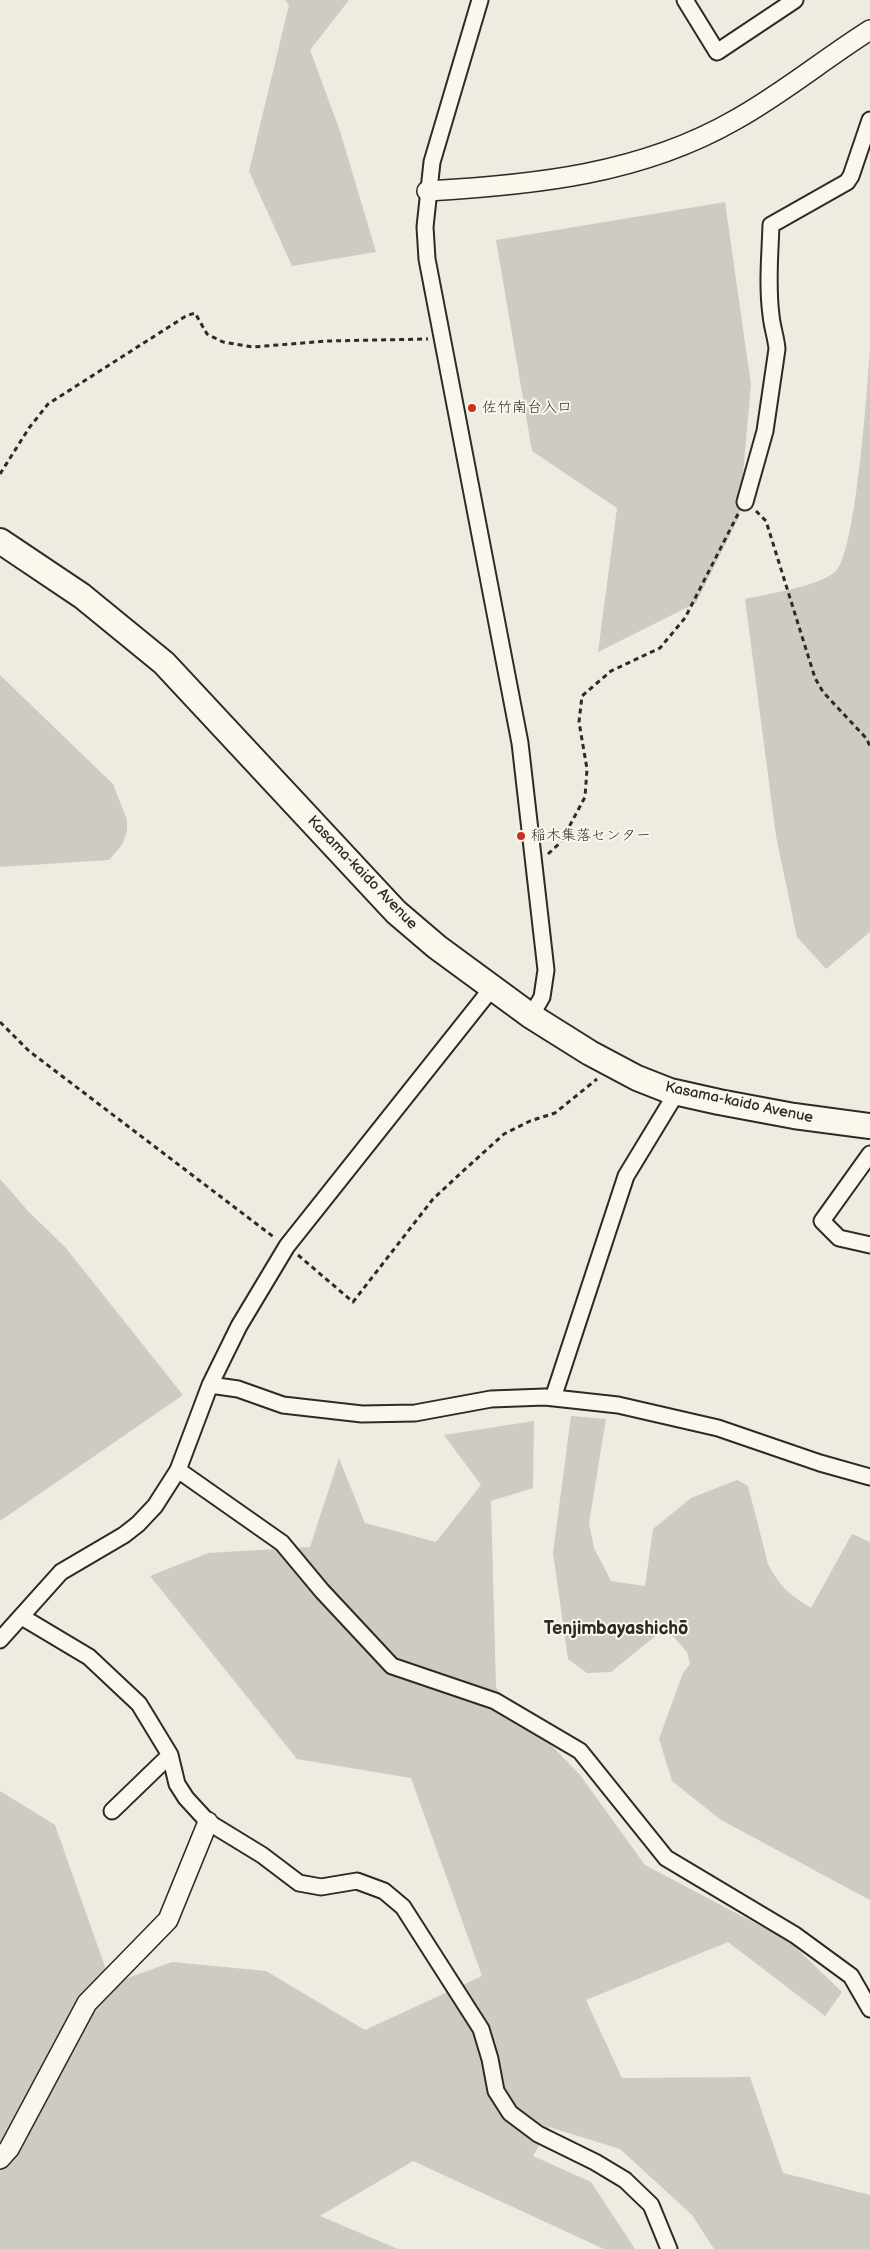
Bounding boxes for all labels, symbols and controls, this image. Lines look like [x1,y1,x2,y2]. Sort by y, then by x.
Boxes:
place label: 佐竹南台入口 [482,399,572,417]
marker: 佐竹南台入口 [466,402,478,414]
street label: Kasama-kaido Avenue [303,812,421,934]
place label: 稲木集落センター [531,827,651,845]
marker: 稲木集落センター [515,830,527,842]
street label: Kasama-kaido Avenue [663,1079,815,1127]
district label: Tenjimbayashichō [544,1618,688,1640]

